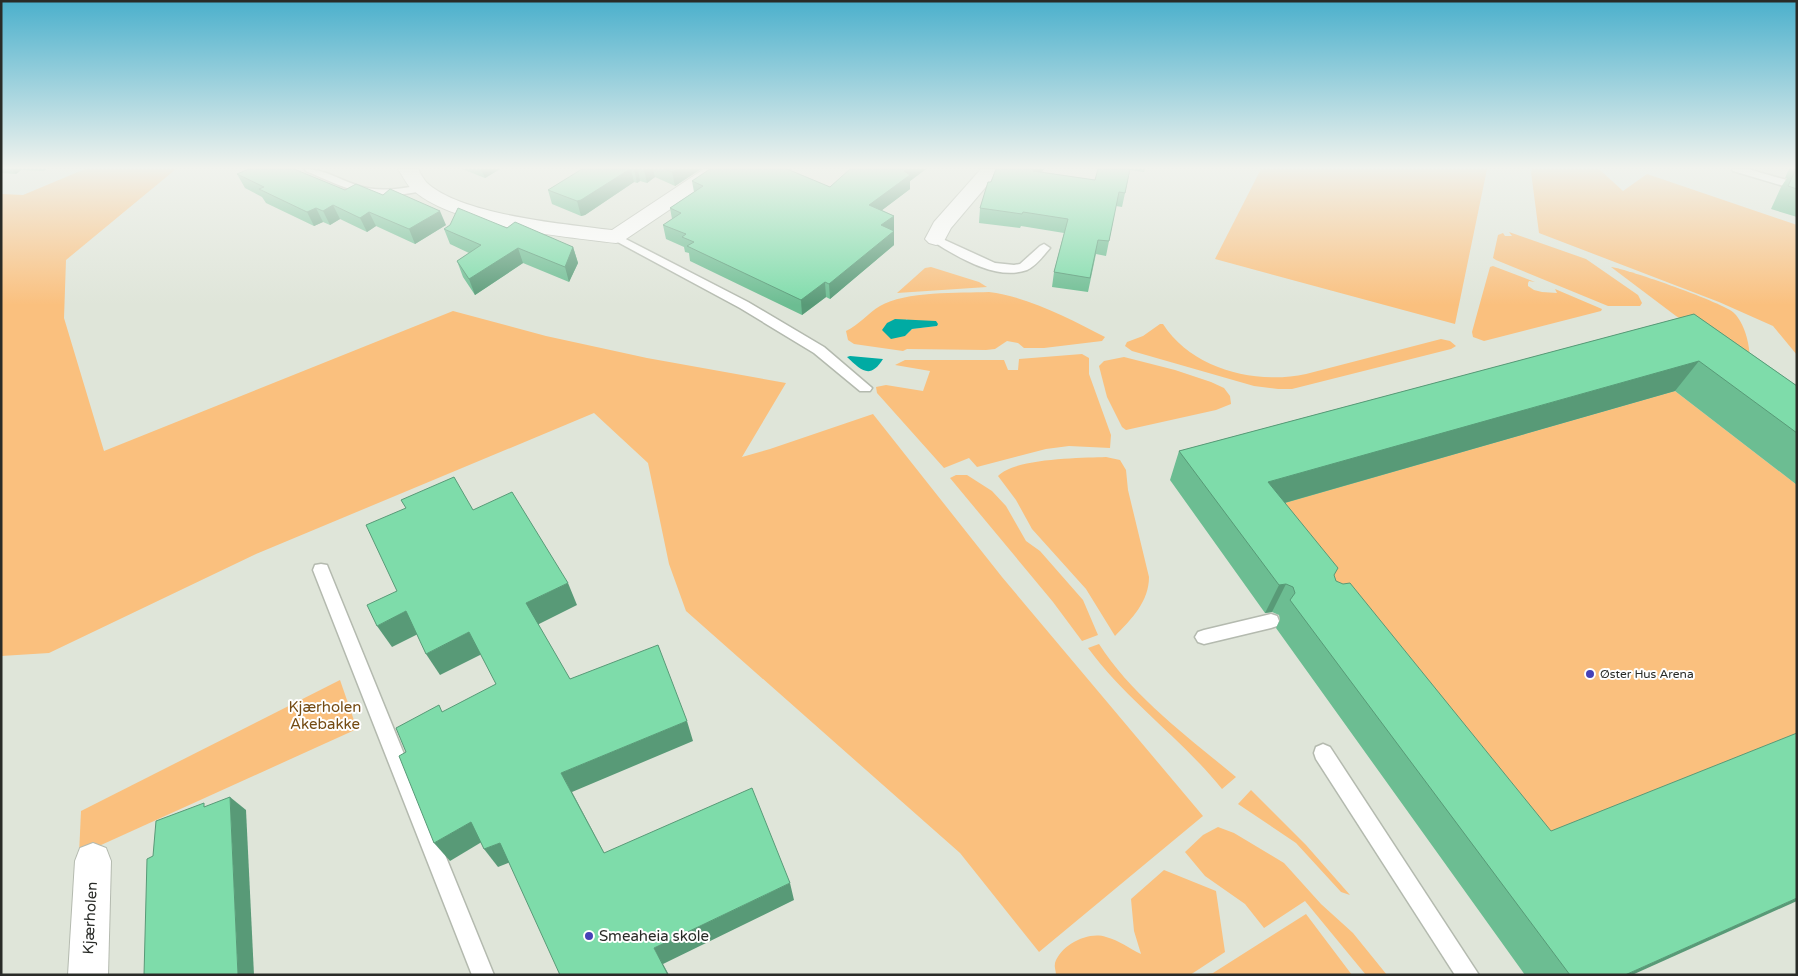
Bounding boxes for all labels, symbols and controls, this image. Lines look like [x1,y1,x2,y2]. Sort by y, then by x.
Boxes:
place label: Øster Hus Arena [1600,667,1694,681]
marker: Øster Hus Arena [1584,668,1596,680]
park label: Kjærholen Akebakke [289,698,361,733]
street label: Kjærholen [79,881,101,955]
place label: Smeaheia skole [599,927,709,945]
marker: Smeaheia skole [583,930,595,942]

